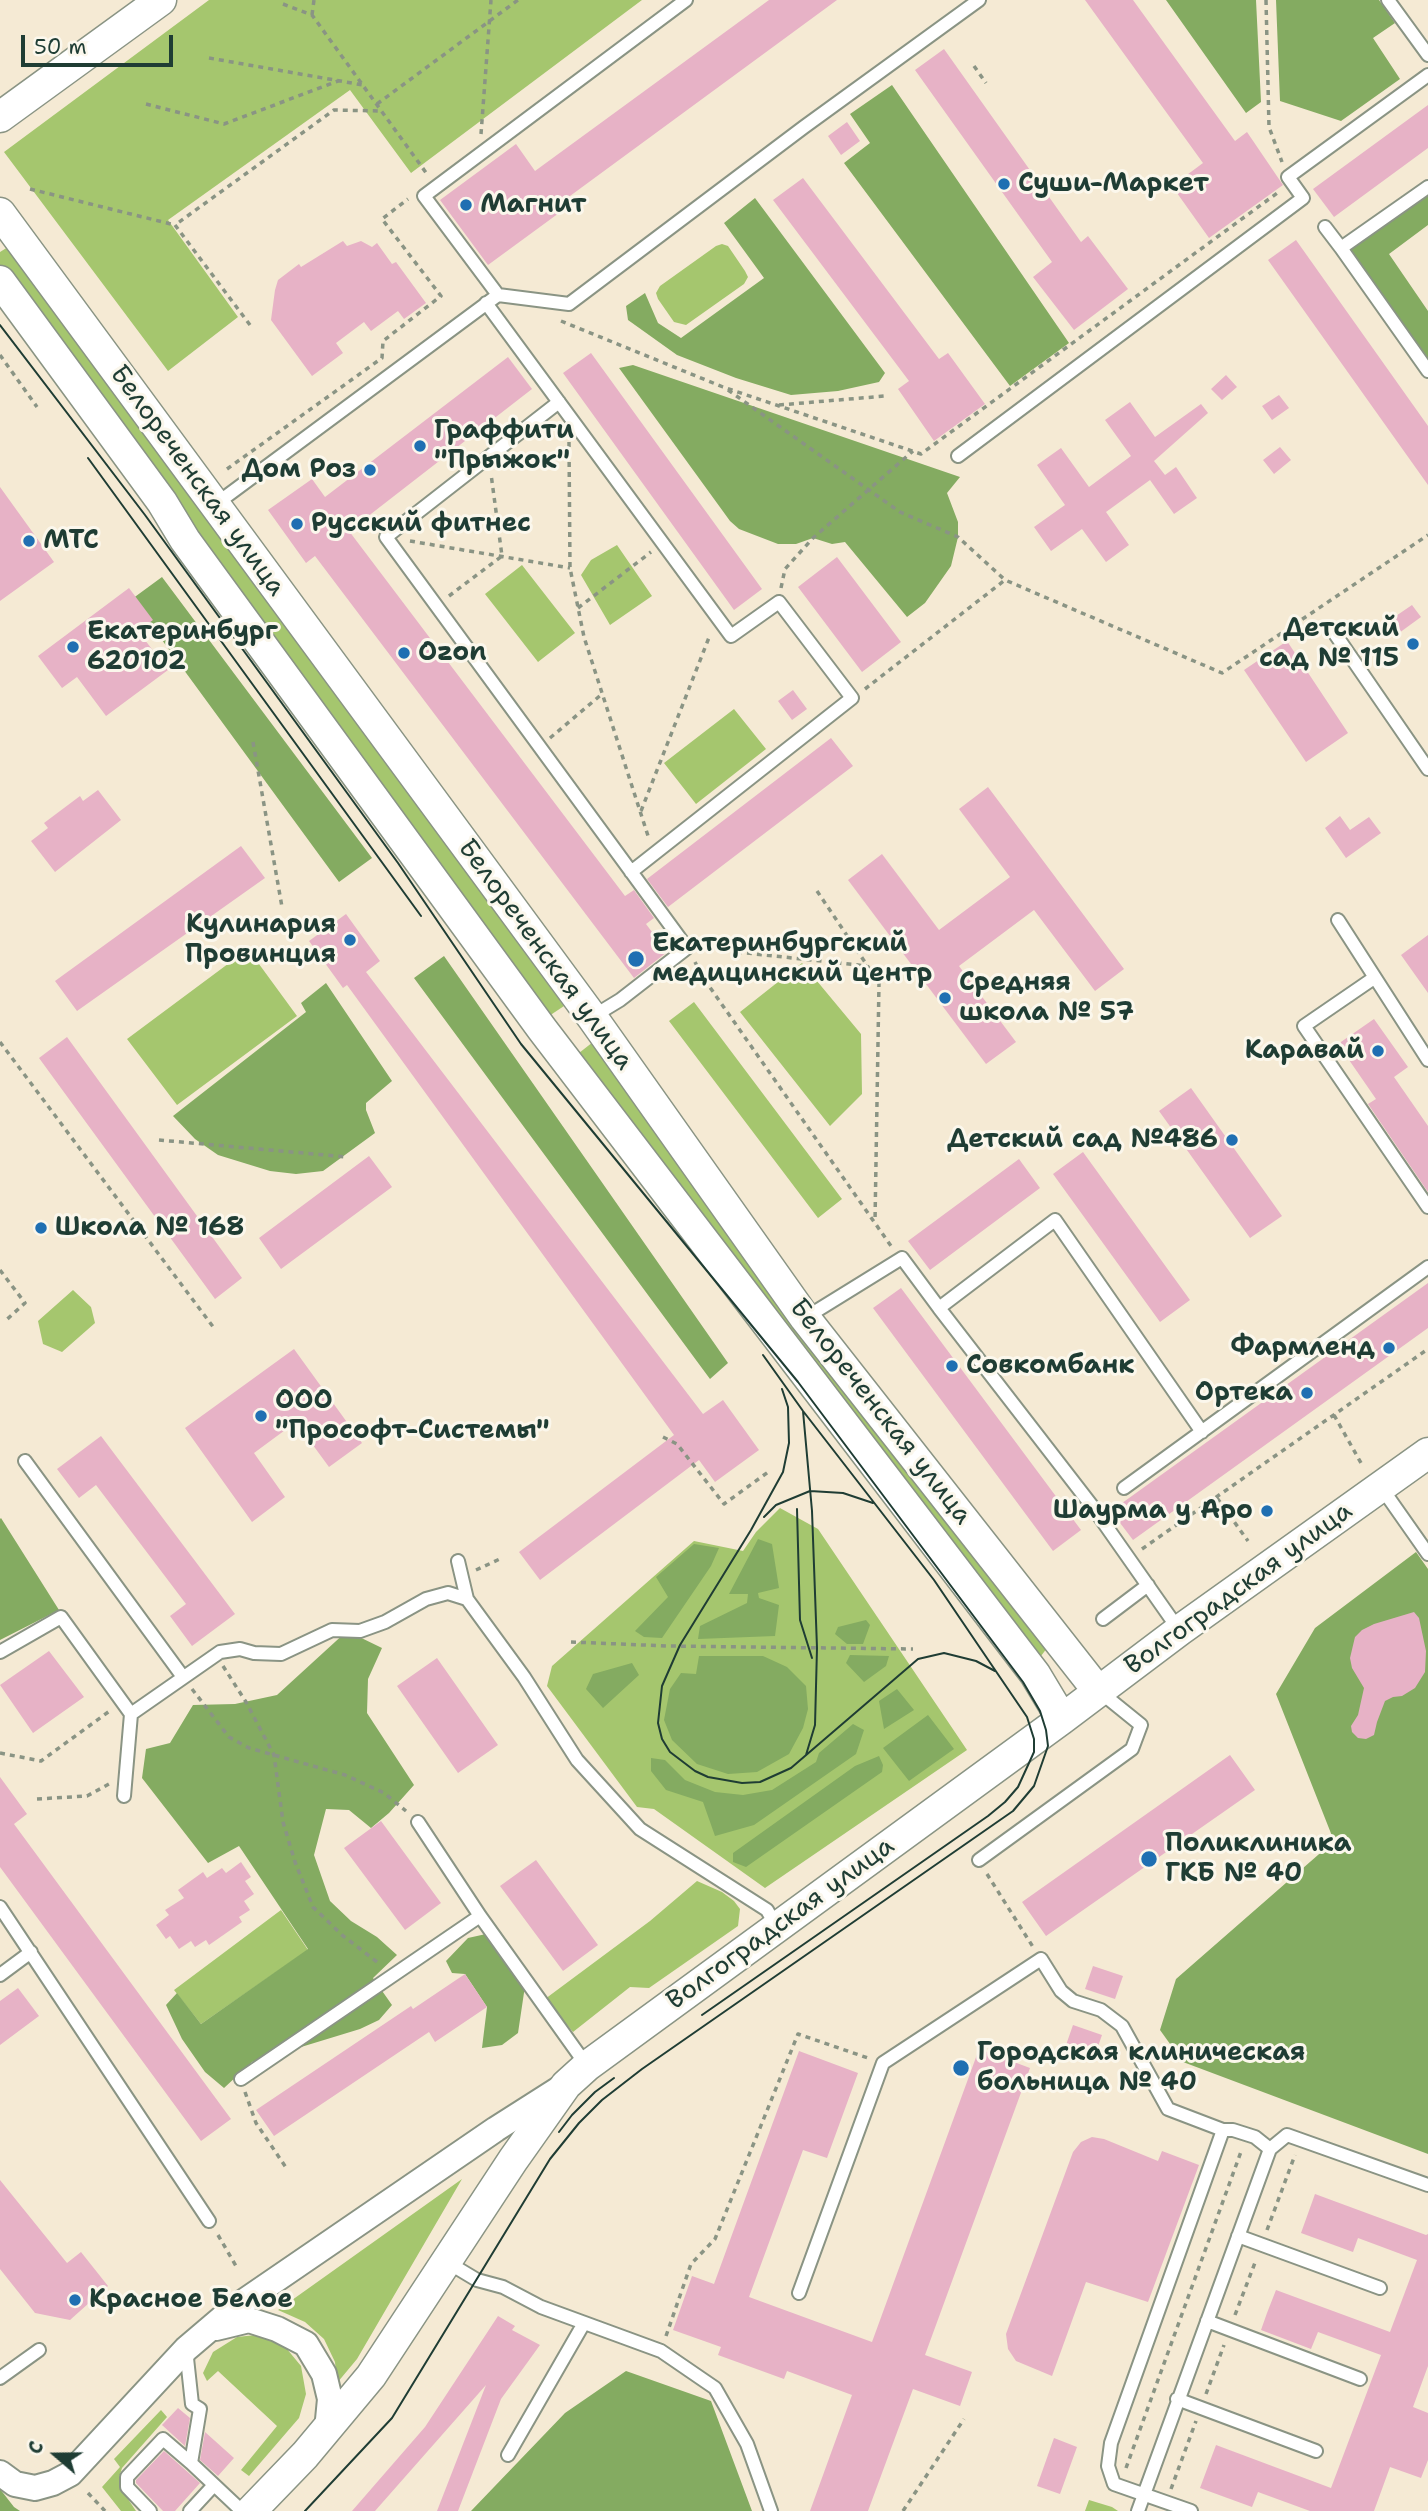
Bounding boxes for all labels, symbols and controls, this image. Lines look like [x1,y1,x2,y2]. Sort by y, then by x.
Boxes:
scale bar [24,21,177,65]
text: 50 m [34,33,87,61]
place label: Суши-Маркет [1018,168,1209,200]
marker: Суши-Маркет [996,176,1012,192]
place label: Магнит [480,189,586,221]
marker: Магнит [458,197,474,213]
street label: Белореченская улица [103,359,291,603]
place label: Граффити "Прыжок" [434,415,574,476]
marker: Граффити "Прыжок" [412,438,428,454]
place label: Дом Роз [242,454,356,486]
marker: Дом Роз [362,462,378,478]
place label: Русский фитнес [311,508,531,540]
marker: Русский фитнес [289,516,305,532]
place label: МТС [43,525,99,557]
marker: МТС [21,533,37,549]
place label: Детский сад № 115 [1259,613,1399,674]
place label: Екатеринбург 620102 [87,616,278,678]
marker: Детский сад № 115 [1405,636,1421,652]
place label: Ozon [418,637,487,669]
marker: Екатеринбург 620102 [65,639,81,655]
marker: Ozon [396,645,412,661]
street label: Белореченская улица [451,833,639,1077]
place label: Кулинария Провинция [185,909,336,970]
place label: Екатеринбургский медицинский центр [652,928,932,990]
marker: Кулинария Провинция [342,932,358,948]
marker: Екатеринбургский медицинский центр [626,949,646,969]
place label: Средняя школа № 57 [959,967,1134,1028]
marker: Средняя школа № 57 [937,990,953,1006]
place label: Каравай [1245,1035,1364,1067]
marker: Каравай [1370,1043,1386,1059]
place label: Детский сад №486 [947,1124,1218,1156]
marker: Детский сад №486 [1224,1132,1240,1148]
place label: Школа № 168 [55,1212,244,1244]
marker: Школа № 168 [33,1220,49,1236]
street label: Белореченская улица [782,1293,978,1531]
place label: Фармленд [1230,1332,1375,1364]
marker: Фармленд [1381,1340,1397,1356]
place label: Совкомбанк [966,1350,1134,1382]
marker: Совкомбанк [944,1358,960,1374]
place label: Ортека [1195,1377,1293,1409]
place label: ООО "Прософт-Системы" [275,1385,550,1446]
marker: Ортека [1299,1385,1315,1401]
marker: ООО "Прософт-Системы" [253,1408,269,1424]
place label: Шаурма у Аро [1053,1495,1253,1527]
street label: Волгоградская улица [1119,1496,1359,1682]
marker: Шаурма у Аро [1259,1503,1275,1519]
place label: Поликлиника ГКБ № 40 [1165,1828,1351,1890]
street label: Волгоградская улица [661,1831,901,2017]
marker: Поликлиника ГКБ № 40 [1139,1849,1159,1869]
place label: Городская клиническая больница № 40 [977,2037,1305,2098]
marker: Городская клиническая больница № 40 [951,2058,971,2078]
place label: Красное Белое [89,2284,293,2316]
marker: Красное Белое [67,2292,83,2308]
north arrow [21,2420,91,2490]
text: С [22,2438,50,2457]

